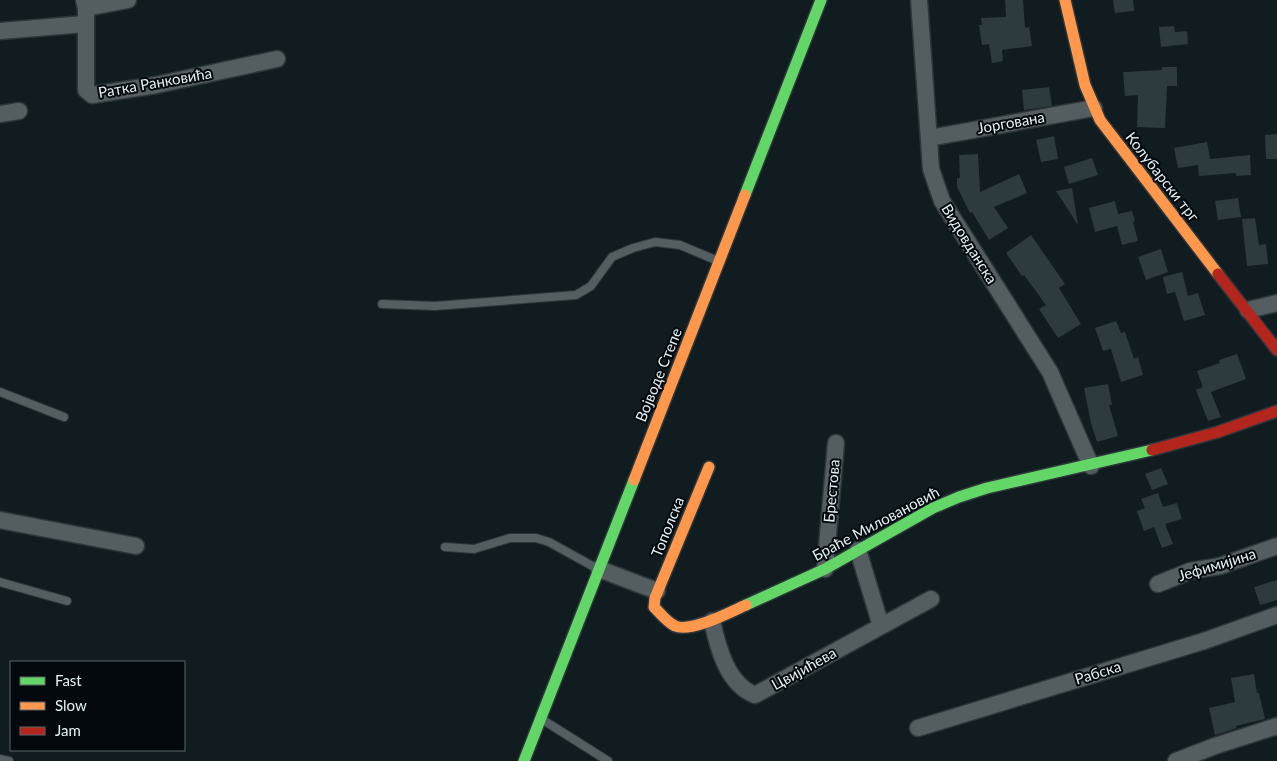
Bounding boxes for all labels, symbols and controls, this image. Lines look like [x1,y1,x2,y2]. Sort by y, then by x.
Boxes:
street label: Ратка Ранковића [97,63,213,101]
street label: Јоргована [976,107,1046,137]
street label: Колубарски трг [1122,128,1203,225]
street label: Видовданска [938,200,1002,287]
street label: Војводе Степе [631,325,685,424]
street label: Брестова [819,459,843,523]
street label: Браће Миловановић [809,482,942,564]
street label: Тополска [647,494,687,559]
street label: Јефимијина [1176,544,1258,584]
street label: Цвијићева [768,643,839,693]
street label: Рабска [1072,657,1123,688]
legend [10,661,185,751]
text: Fast [55,671,82,689]
text: Slow [55,696,87,714]
text: Jam [55,721,81,739]

